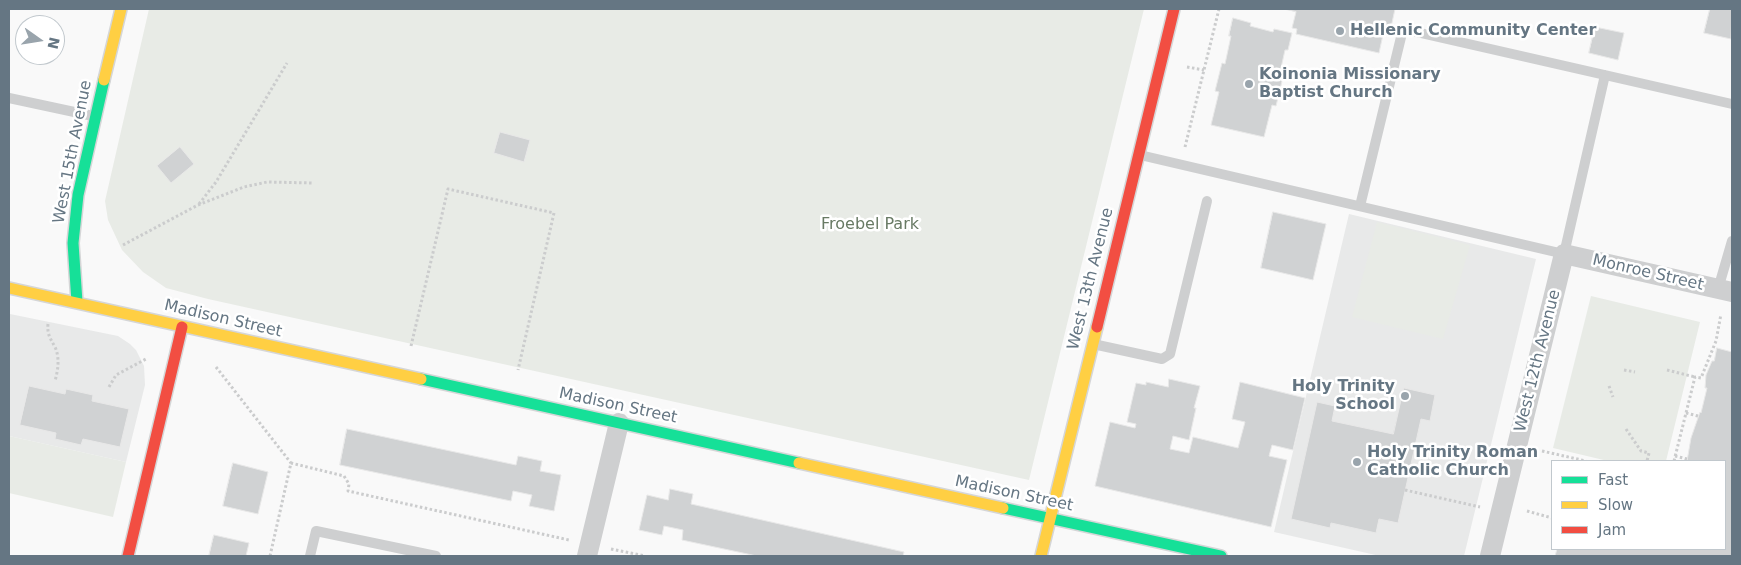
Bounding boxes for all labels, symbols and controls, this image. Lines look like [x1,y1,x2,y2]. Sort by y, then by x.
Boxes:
north arrow [15,15,65,65]
place label: Hellenic Community Center [1350,21,1596,41]
marker: Hellenic Community Center [1334,25,1346,37]
text: N [45,36,63,51]
place label: Koinonia Missionary Baptist Church [1259,65,1441,103]
marker: Koinonia Missionary Baptist Church [1243,78,1255,90]
street label: West 15th Avenue [50,79,96,225]
street label: West 13th Avenue [1064,206,1118,352]
park label: Froebel Park [821,215,919,235]
street label: Monroe Street [1591,251,1705,295]
street label: West 12th Avenue [1511,288,1565,434]
street label: Madison Street [162,296,284,342]
place label: Holy Trinity School [1292,377,1395,415]
street label: Madison Street [557,384,679,428]
marker: Holy Trinity School [1399,390,1411,402]
place label: Holy Trinity Roman Catholic Church [1367,443,1538,481]
marker: Holy Trinity Roman Catholic Church [1351,456,1363,468]
legend [1551,460,1726,550]
text: Fast [1598,471,1628,489]
street label: Madison Street [953,472,1075,516]
text: Slow [1598,496,1633,514]
text: Jam [1598,521,1626,539]

